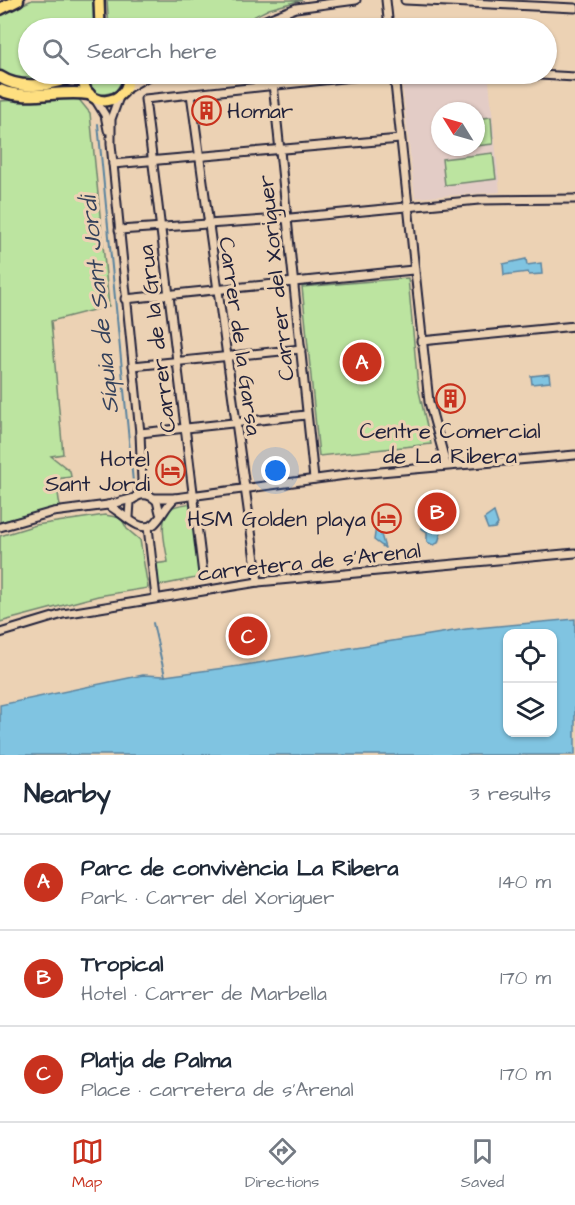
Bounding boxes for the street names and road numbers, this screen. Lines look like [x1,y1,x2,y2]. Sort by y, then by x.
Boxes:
street label: Carrer del Xoriguer [250,173,304,382]
street label: Carrer de la Garsa [210,235,269,437]
street label: Carrer de la Grua [131,243,184,435]
street label: carretera de s'Arenal [196,535,422,590]

